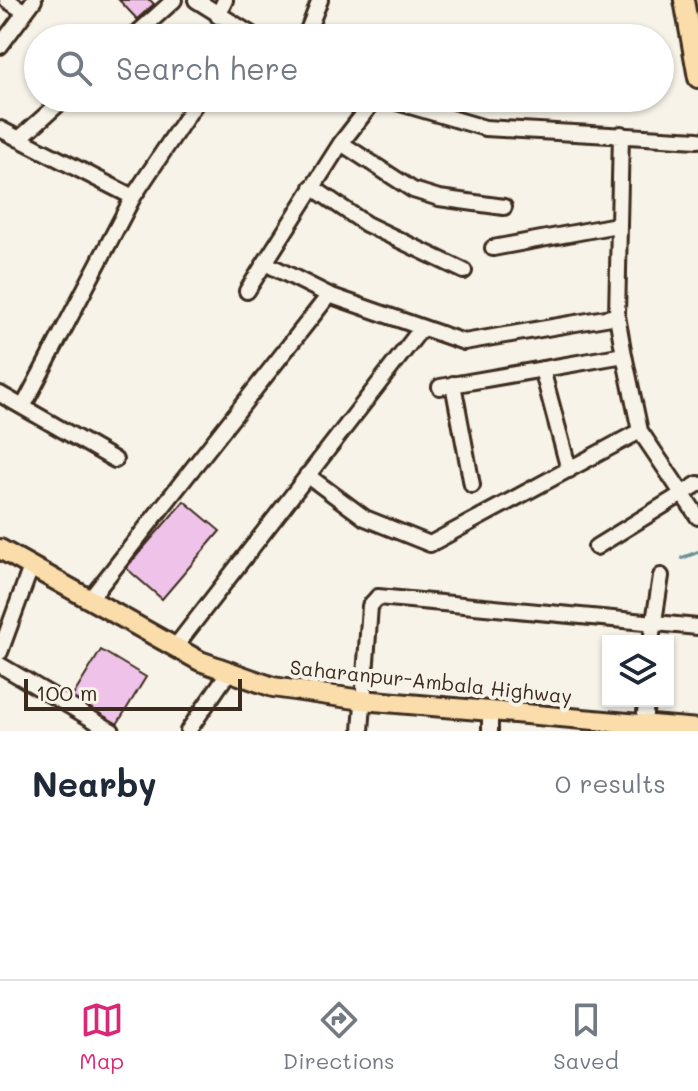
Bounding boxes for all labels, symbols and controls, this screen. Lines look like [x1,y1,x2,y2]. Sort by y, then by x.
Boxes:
search box [24,24,674,112]
icon: search [52,46,96,90]
text: Search here [116,48,299,88]
map controls [602,635,674,707]
button: layers [602,635,674,707]
street label: Saharanpur-Ambala Highway [289,653,573,709]
scale bar [24,675,242,711]
text: 100 m [36,678,98,707]
text: Nearby [32,761,157,806]
text: 0 results [555,766,666,800]
tab: Map [79,998,124,1075]
tab: Directions [283,998,395,1075]
tab: Saved [553,998,619,1075]

